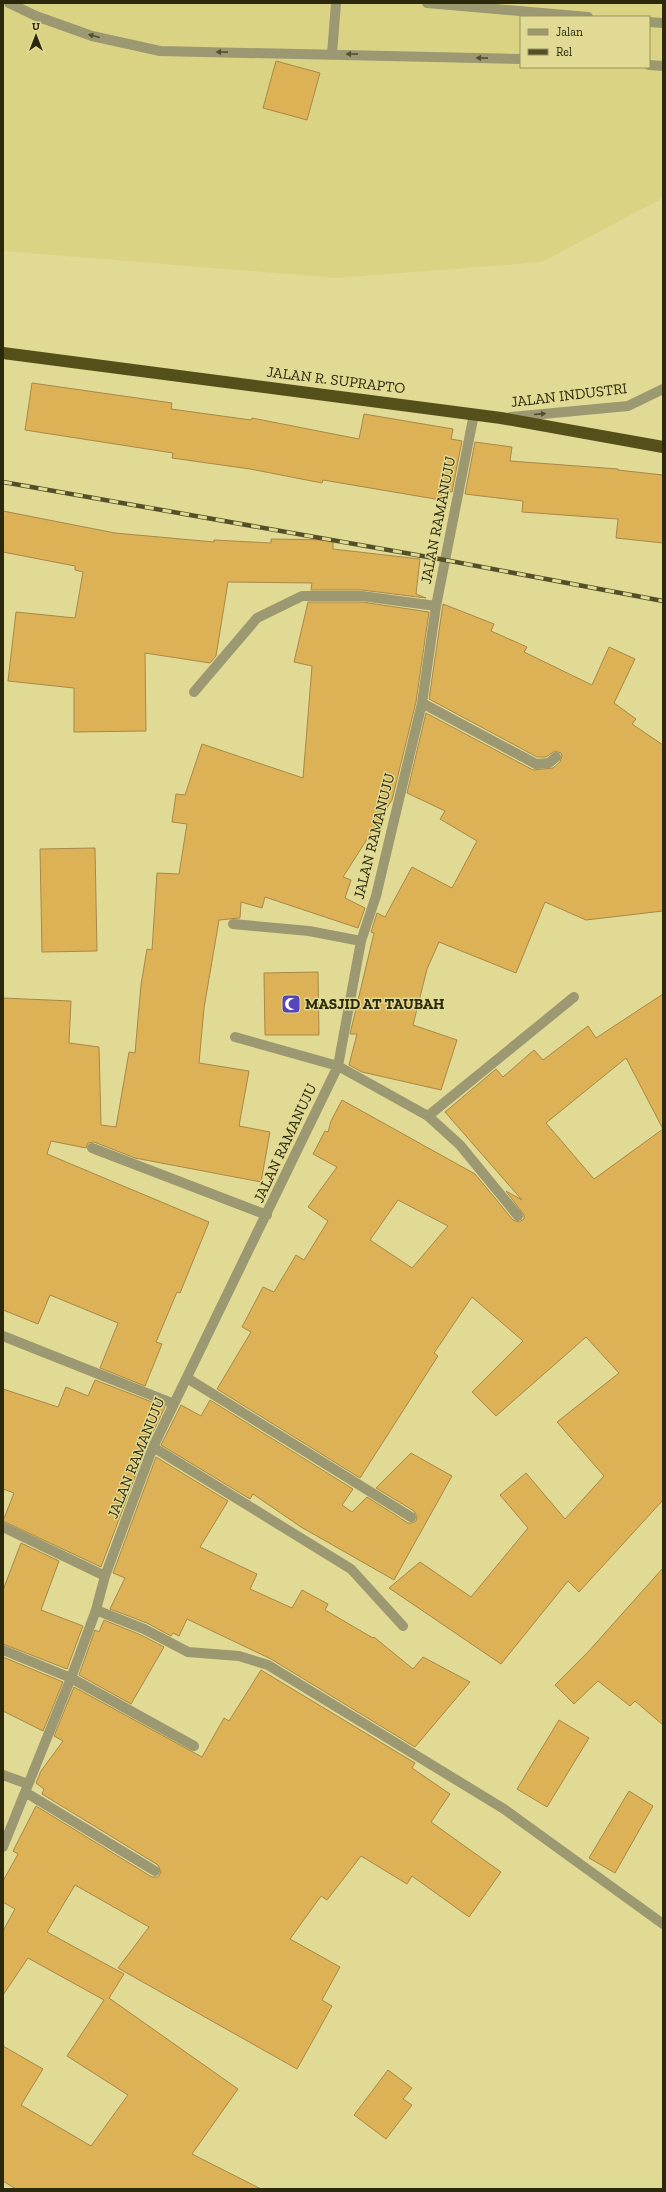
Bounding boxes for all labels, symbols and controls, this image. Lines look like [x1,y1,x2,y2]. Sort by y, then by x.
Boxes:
north arrow [16,16,56,56]
legend [520,16,650,68]
text: U [32,20,40,33]
text: Jalan [556,25,583,39]
one-way arrow [88,33,100,39]
text: Rel [556,45,572,59]
one-way arrow [215,49,228,55]
one-way arrow [346,51,358,58]
one-way arrow [475,55,488,61]
street label: JALAN R. SUPRAPTO [266,363,406,397]
street label: JALAN INDUSTRI [510,379,628,411]
one-way arrow [534,411,546,418]
street label: JALAN RAMANUJU [417,455,459,585]
street label: JALAN RAMANUJU [350,771,398,901]
mosque icon: MASJID AT TAUBAH [280,993,302,1015]
place label: MASJID AT TAUBAH [305,995,444,1013]
street label: JALAN RAMANUJU [249,1080,321,1205]
street label: JALAN RAMANUJU [103,1394,169,1521]

